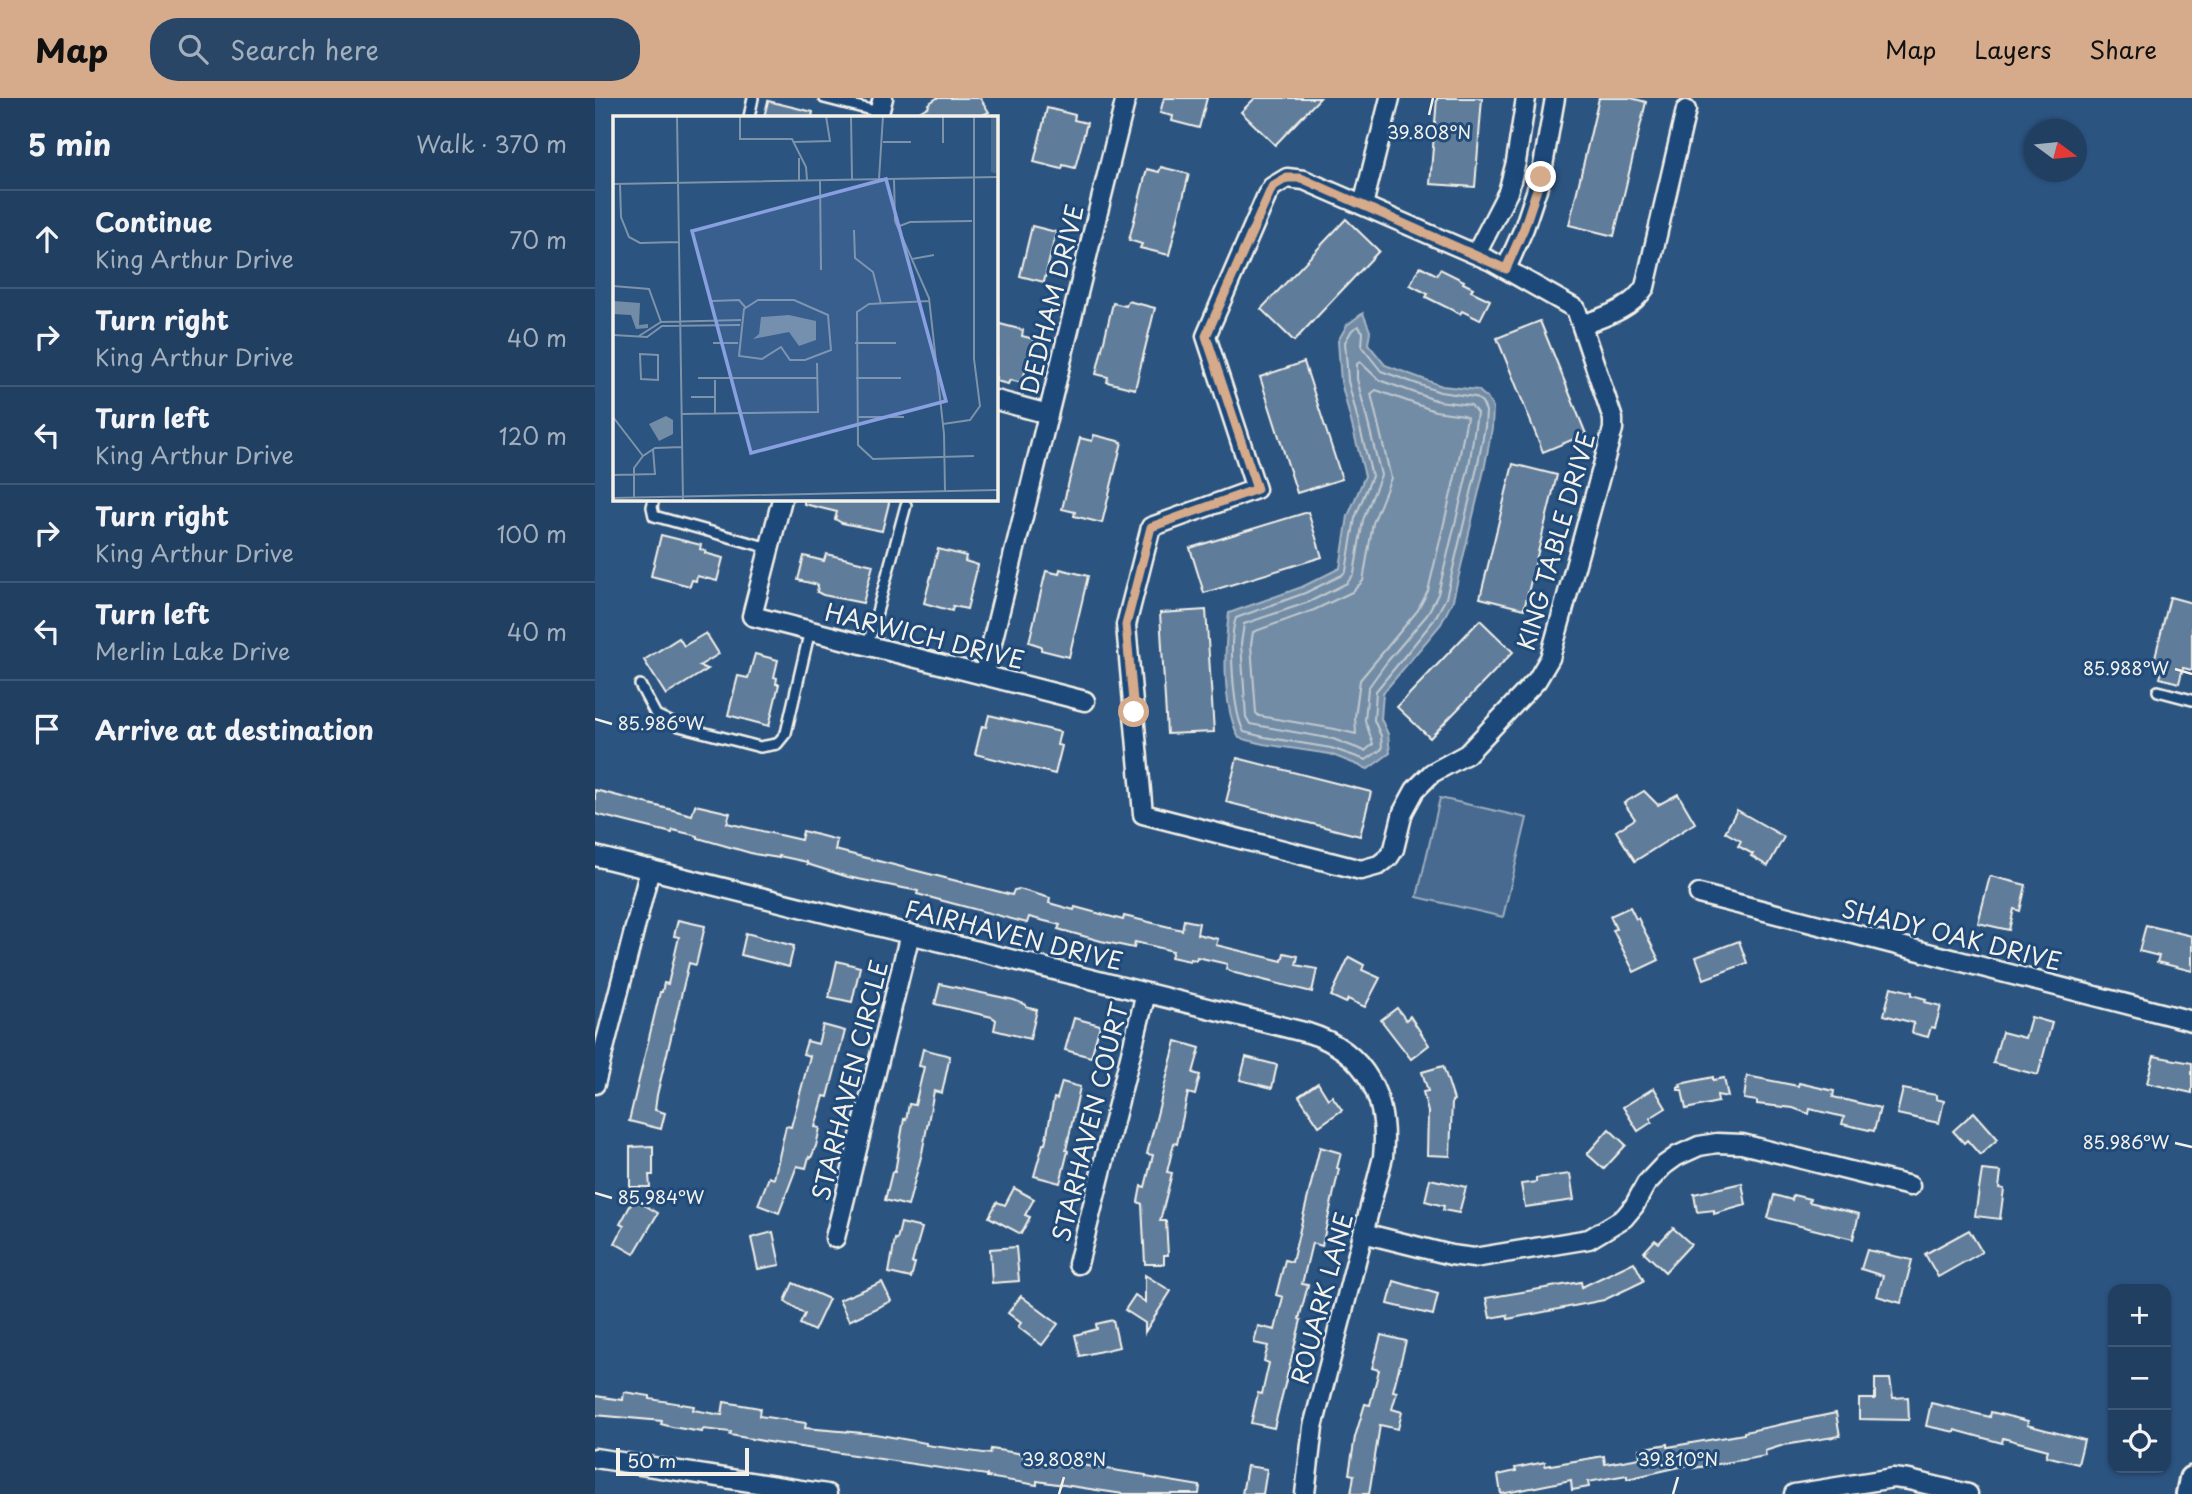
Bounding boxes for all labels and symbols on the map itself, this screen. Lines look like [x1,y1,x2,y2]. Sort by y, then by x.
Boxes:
inset map [613,116,997,500]
text: 39.808°N [1387,118,1471,145]
north arrow [2024,119,2087,182]
route end [1525,161,1556,192]
street label: DEDHAM DRIVE [1010,200,1092,398]
street label: KING TABLE DRIVE [1507,428,1603,654]
street label: HARWICH DRIVE [822,593,1028,677]
text: 85.988°W [2083,654,2169,681]
route start [1118,696,1149,727]
text: 85.986°W [618,709,705,736]
street label: FAIRHAVEN DRIVE [901,889,1127,979]
street label: SHADY OAK DRIVE [1838,889,2066,979]
street label: STARHAVEN CIRCLE [802,956,896,1204]
street label: STARHAVEN COURT [1042,998,1136,1245]
text: 85.986°W [2083,1128,2170,1155]
text: 85.984°W [618,1183,705,1210]
street label: ROUARK LANE [1281,1208,1361,1388]
scale bar [616,1445,749,1477]
text: 39.808°N [1022,1445,1106,1472]
text: 39.810°N [1638,1445,1718,1472]

